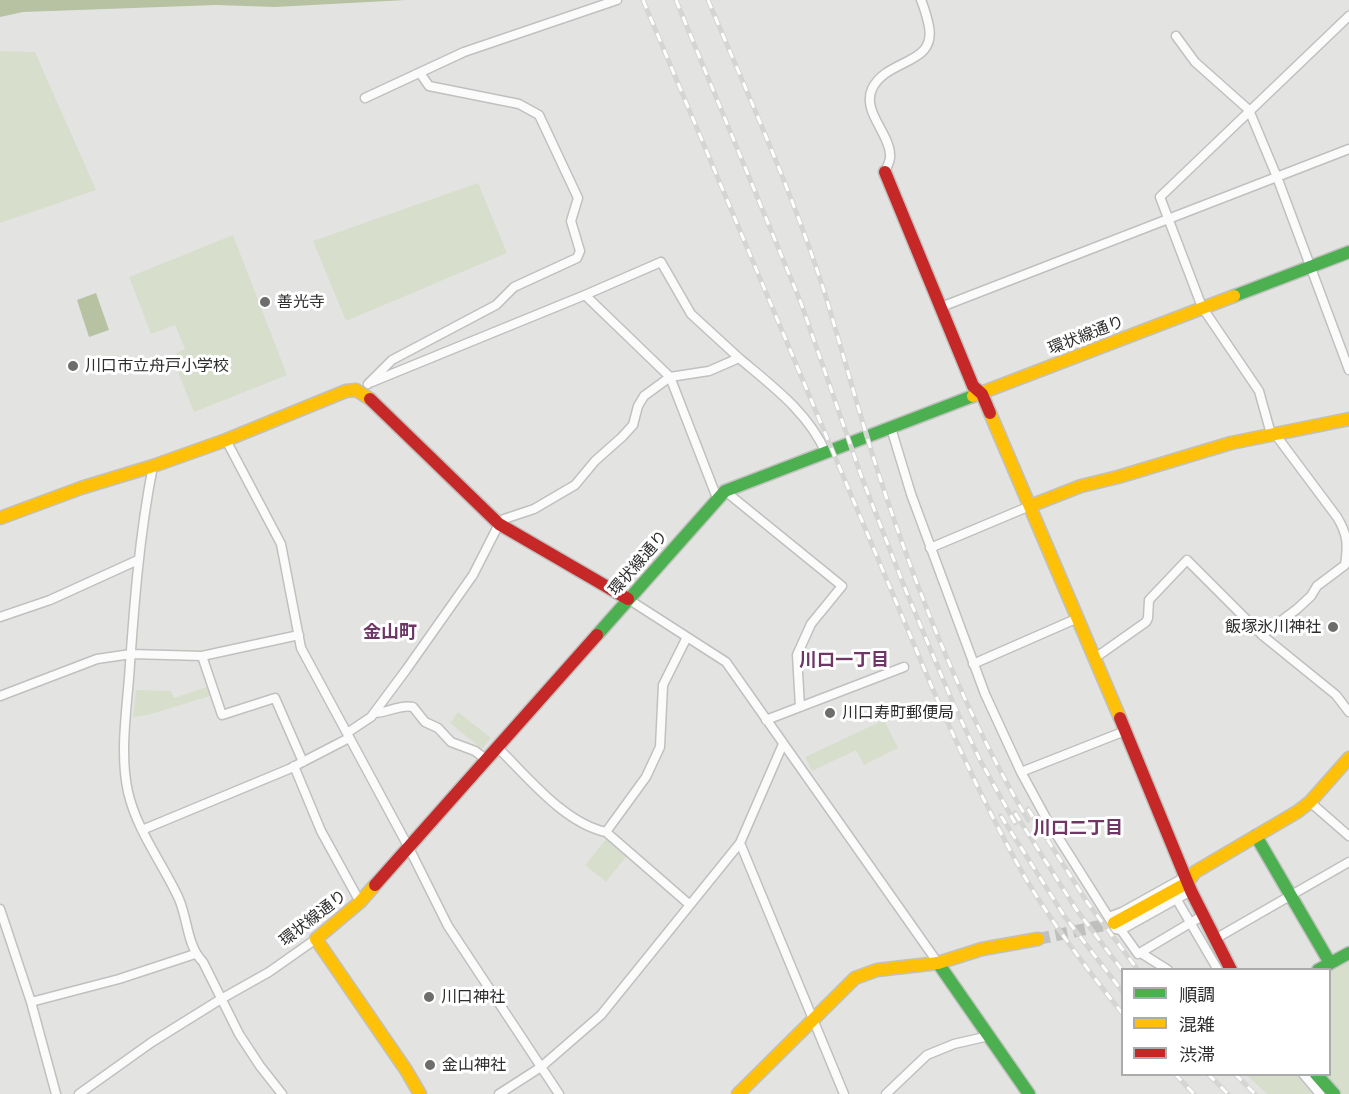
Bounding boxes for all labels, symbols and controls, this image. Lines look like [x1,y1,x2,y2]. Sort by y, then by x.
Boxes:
place label: 善光寺 [277,292,325,312]
marker: 善光寺 [258,295,272,309]
street label: 環状線通り [1045,312,1127,358]
place label: 川口市立舟戸小学校 [85,356,229,376]
marker: 川口市立舟戸小学校 [66,359,80,373]
street label: 環状線通り [605,527,671,599]
place label: 飯塚氷川神社 [1225,617,1321,637]
marker: 飯塚氷川神社 [1326,620,1340,634]
district label: 金山町 [363,621,417,643]
district label: 川口一丁目 [799,649,889,671]
place label: 川口寿町郵便局 [842,703,954,723]
marker: 川口寿町郵便局 [823,706,837,720]
district label: 川口二丁目 [1033,817,1123,839]
street label: 環状線通り [276,886,350,950]
legend [1121,968,1331,1076]
text: 順調 [1179,983,1215,1005]
place label: 川口神社 [441,987,505,1007]
marker: 川口神社 [422,990,436,1004]
text: 混雑 [1179,1013,1215,1035]
text: 渋滞 [1179,1043,1215,1065]
place label: 金山神社 [442,1055,506,1075]
marker: 金山神社 [423,1058,437,1072]

